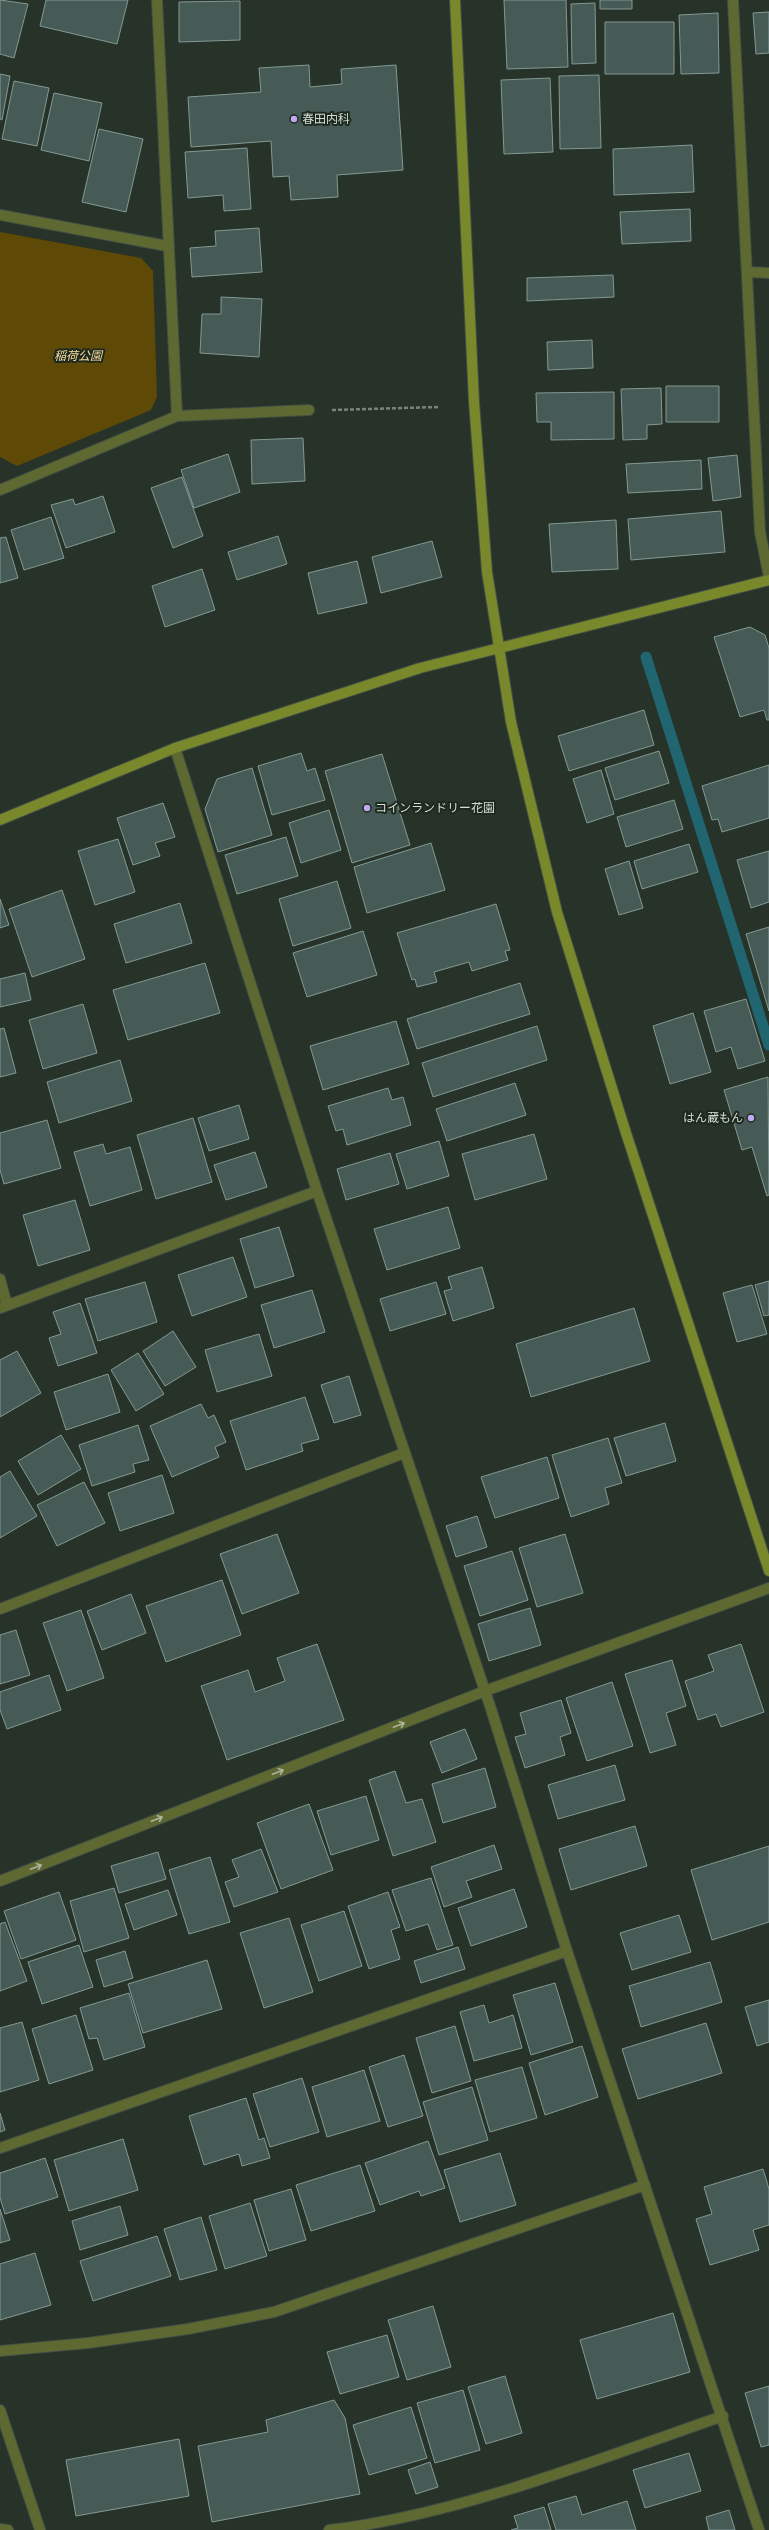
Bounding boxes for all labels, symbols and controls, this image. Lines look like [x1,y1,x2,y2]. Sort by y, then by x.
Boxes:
place label: 春田内科 [302,110,350,129]
marker: 春田内科 [289,114,299,124]
park label: 稲荷公園 [54,347,104,366]
place label: コインランドリー花園 [375,799,495,818]
marker: コインランドリー花園 [362,803,372,813]
place label: はん蔵もん [683,1109,743,1128]
marker: はん蔵もん [746,1113,756,1123]
one-way arrow [393,1720,405,1728]
one-way arrow [272,1768,284,1775]
one-way arrow [151,1815,163,1823]
one-way arrow [30,1862,42,1870]

